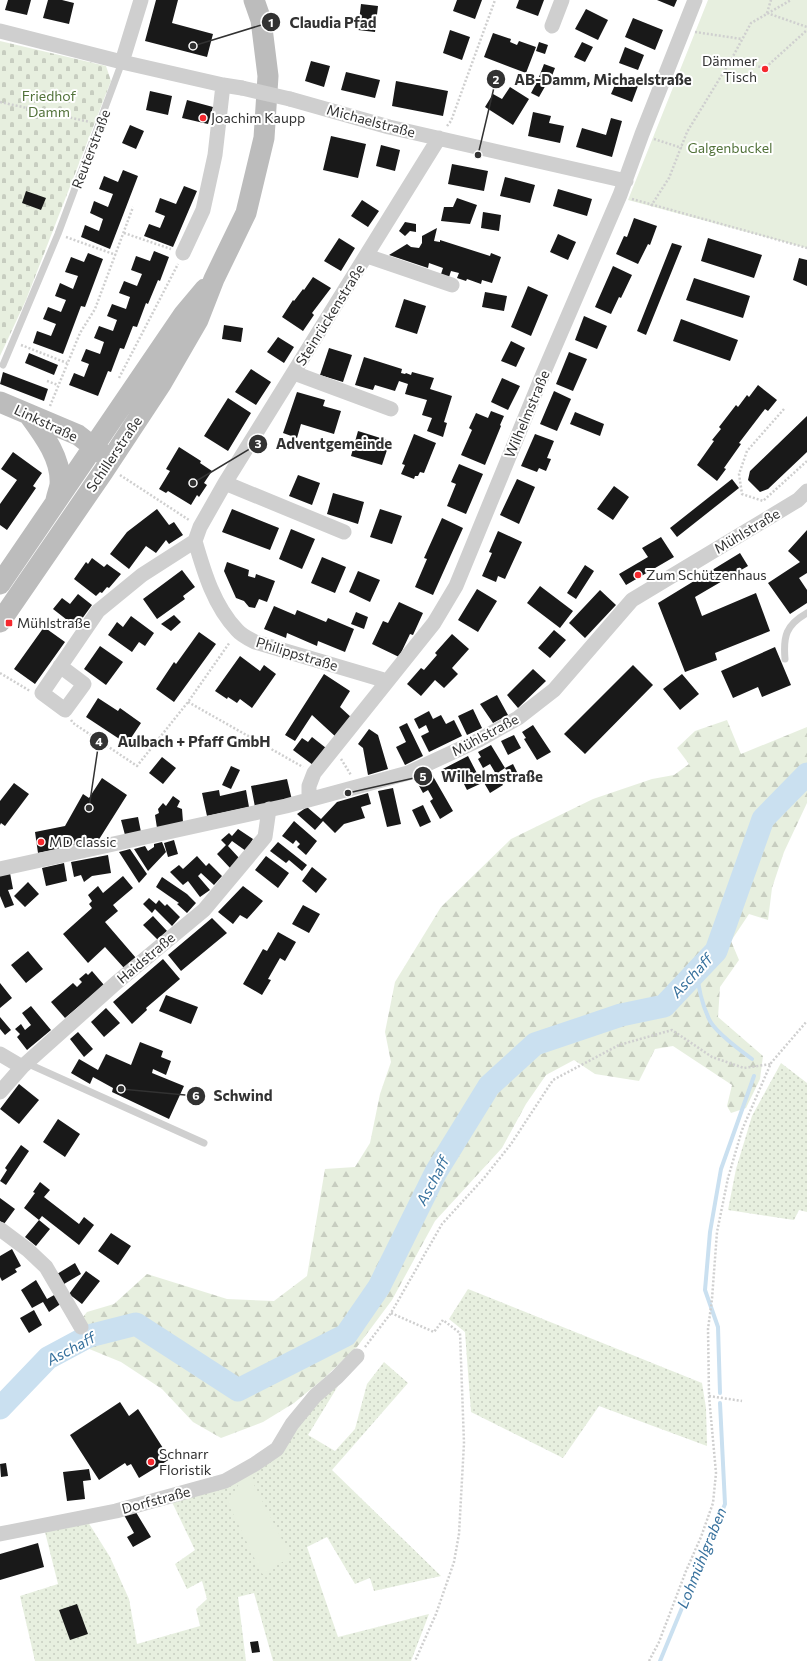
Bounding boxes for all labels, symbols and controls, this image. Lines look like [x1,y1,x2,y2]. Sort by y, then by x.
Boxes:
callout: Claudia Pfad [261,9,384,36]
text: Claudia Pfad [290,13,376,31]
text: 1 [268,15,274,29]
place label: Dämmer Tisch [702,52,757,85]
marker: Dämmer Tisch [760,64,770,74]
callout: AB-Damm, Michaelstraße [486,66,700,93]
text: AB-Damm, Michaelstraße [514,70,692,88]
text: 2 [493,72,500,86]
park label: Friedhof Damm [22,87,77,120]
street label: Michaelstraße [325,101,417,140]
street label: Reuterstraße [68,107,113,191]
place label: Joachim Kaupp [211,109,305,126]
marker: Joachim Kaupp [198,113,208,123]
park label: Galgenbuckel [687,139,773,156]
street label: Steinrückenstraße [292,261,368,369]
street label: Wilhelmstraße [500,368,553,460]
street label: Linkstraße [12,400,81,445]
street label: Schillerstraße [82,413,145,495]
callout: Adventgemeinde [248,431,400,458]
text: Adventgemeinde [276,434,392,452]
text: 3 [255,436,262,450]
street label: Mühlstraße [711,504,783,557]
place label: Zum Schützenhaus [646,566,767,583]
marker: Zum Schützenhaus [633,570,643,580]
place label: Mühlstraße [17,614,90,631]
marker: Mühlstraße [4,618,14,628]
street label: Philippstraße [254,633,340,674]
street label: Mühlstraße [448,710,521,759]
callout: Aulbach + Pfaff GmbH [89,728,278,755]
text: Aulbach + Pfaff GmbH [117,732,271,750]
text: 4 [95,734,103,748]
callout: Wilhelmstraße [413,763,551,790]
text: Wilhelmstraße [441,767,543,785]
text: 5 [420,769,427,783]
place label: MD classic [49,833,117,850]
marker: MD classic [36,837,46,847]
street label: Haidstraße [113,929,178,987]
water label: Aschaff [666,949,717,1001]
callout: Schwind [186,1082,280,1109]
text: Schwind [214,1086,272,1104]
text: 6 [192,1088,200,1102]
water label: Aschaff [411,1152,453,1209]
water label: Aschaff [42,1327,99,1369]
place label: Schnarr Floristik [159,1445,212,1478]
marker: Schnarr Floristik [146,1457,156,1467]
street label: Dorfstraße [120,1482,192,1517]
water label: Lohmühlgraben [673,1505,729,1611]

